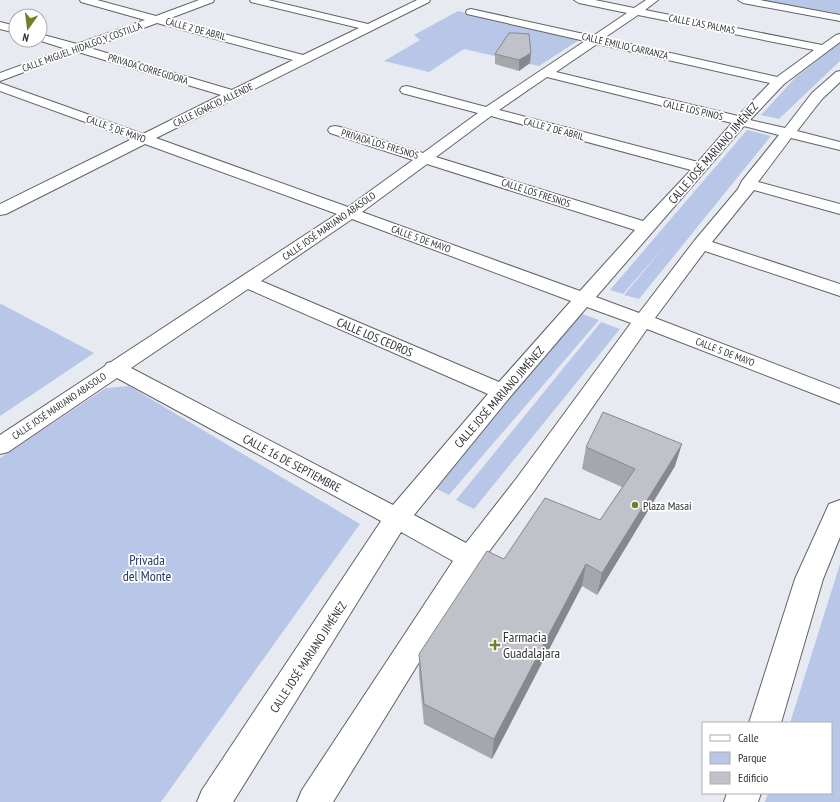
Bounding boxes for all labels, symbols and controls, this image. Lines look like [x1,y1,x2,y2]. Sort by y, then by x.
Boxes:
north arrow [8,8,48,48]
street label: CALLE LAS PALMAS [668,11,736,37]
street label: CALLE 2 DE ABRIL [164,15,229,44]
street label: CALLE MIGUEL HIDALGO Y COSTILLA [20,19,144,75]
text: N [21,30,30,45]
street label: CALLE EMILIO CARRANZA [580,30,670,62]
street label: PRIVADA CORREGIDORA [106,51,190,87]
street label: CALLE IGNACIO ALLENDE [171,80,255,130]
street label: CALLE LOS PINOS [662,97,724,123]
street label: CALLE JOSÉ MARIANO JIMÉNEZ [665,99,761,207]
street label: CALLE 5 DE MAYO [85,112,148,146]
street label: CALLE 2 DE ABRIL [522,115,587,144]
street label: PRIVADA LOS FRESNOS [340,126,420,162]
street label: CALLE LOS FRESNOS [500,176,572,210]
street label: CALLE JOSÉ MARIANO ABASOLO [280,189,379,263]
street label: CALLE 5 DE MAYO [390,222,453,256]
street label: CALLE LOS CEDROS [335,314,415,360]
street label: CALLE 5 DE MAYO [694,335,757,369]
street label: CALLE JOSÉ MARIANO JIMÉNEZ [451,343,547,451]
street label: CALLE JOSÉ MARIANO ABASOLO [9,369,109,442]
street label: CALLE 16 DE SEPTIEMBRE [240,431,344,495]
place label: Plaza Masai [643,498,692,513]
marker: Plaza Masai [630,500,640,510]
park label: Privada del Monte [123,551,172,585]
street label: CALLE JOSÉ MARIANO JIMÉNEZ [266,599,350,715]
place label: Farmacia Guadalajara [503,628,560,662]
marker: Farmacia Guadalajara [490,640,500,650]
legend [702,722,832,794]
text: Calle [738,730,759,745]
text: Parque [738,750,767,765]
text: Edificio [738,770,768,785]

